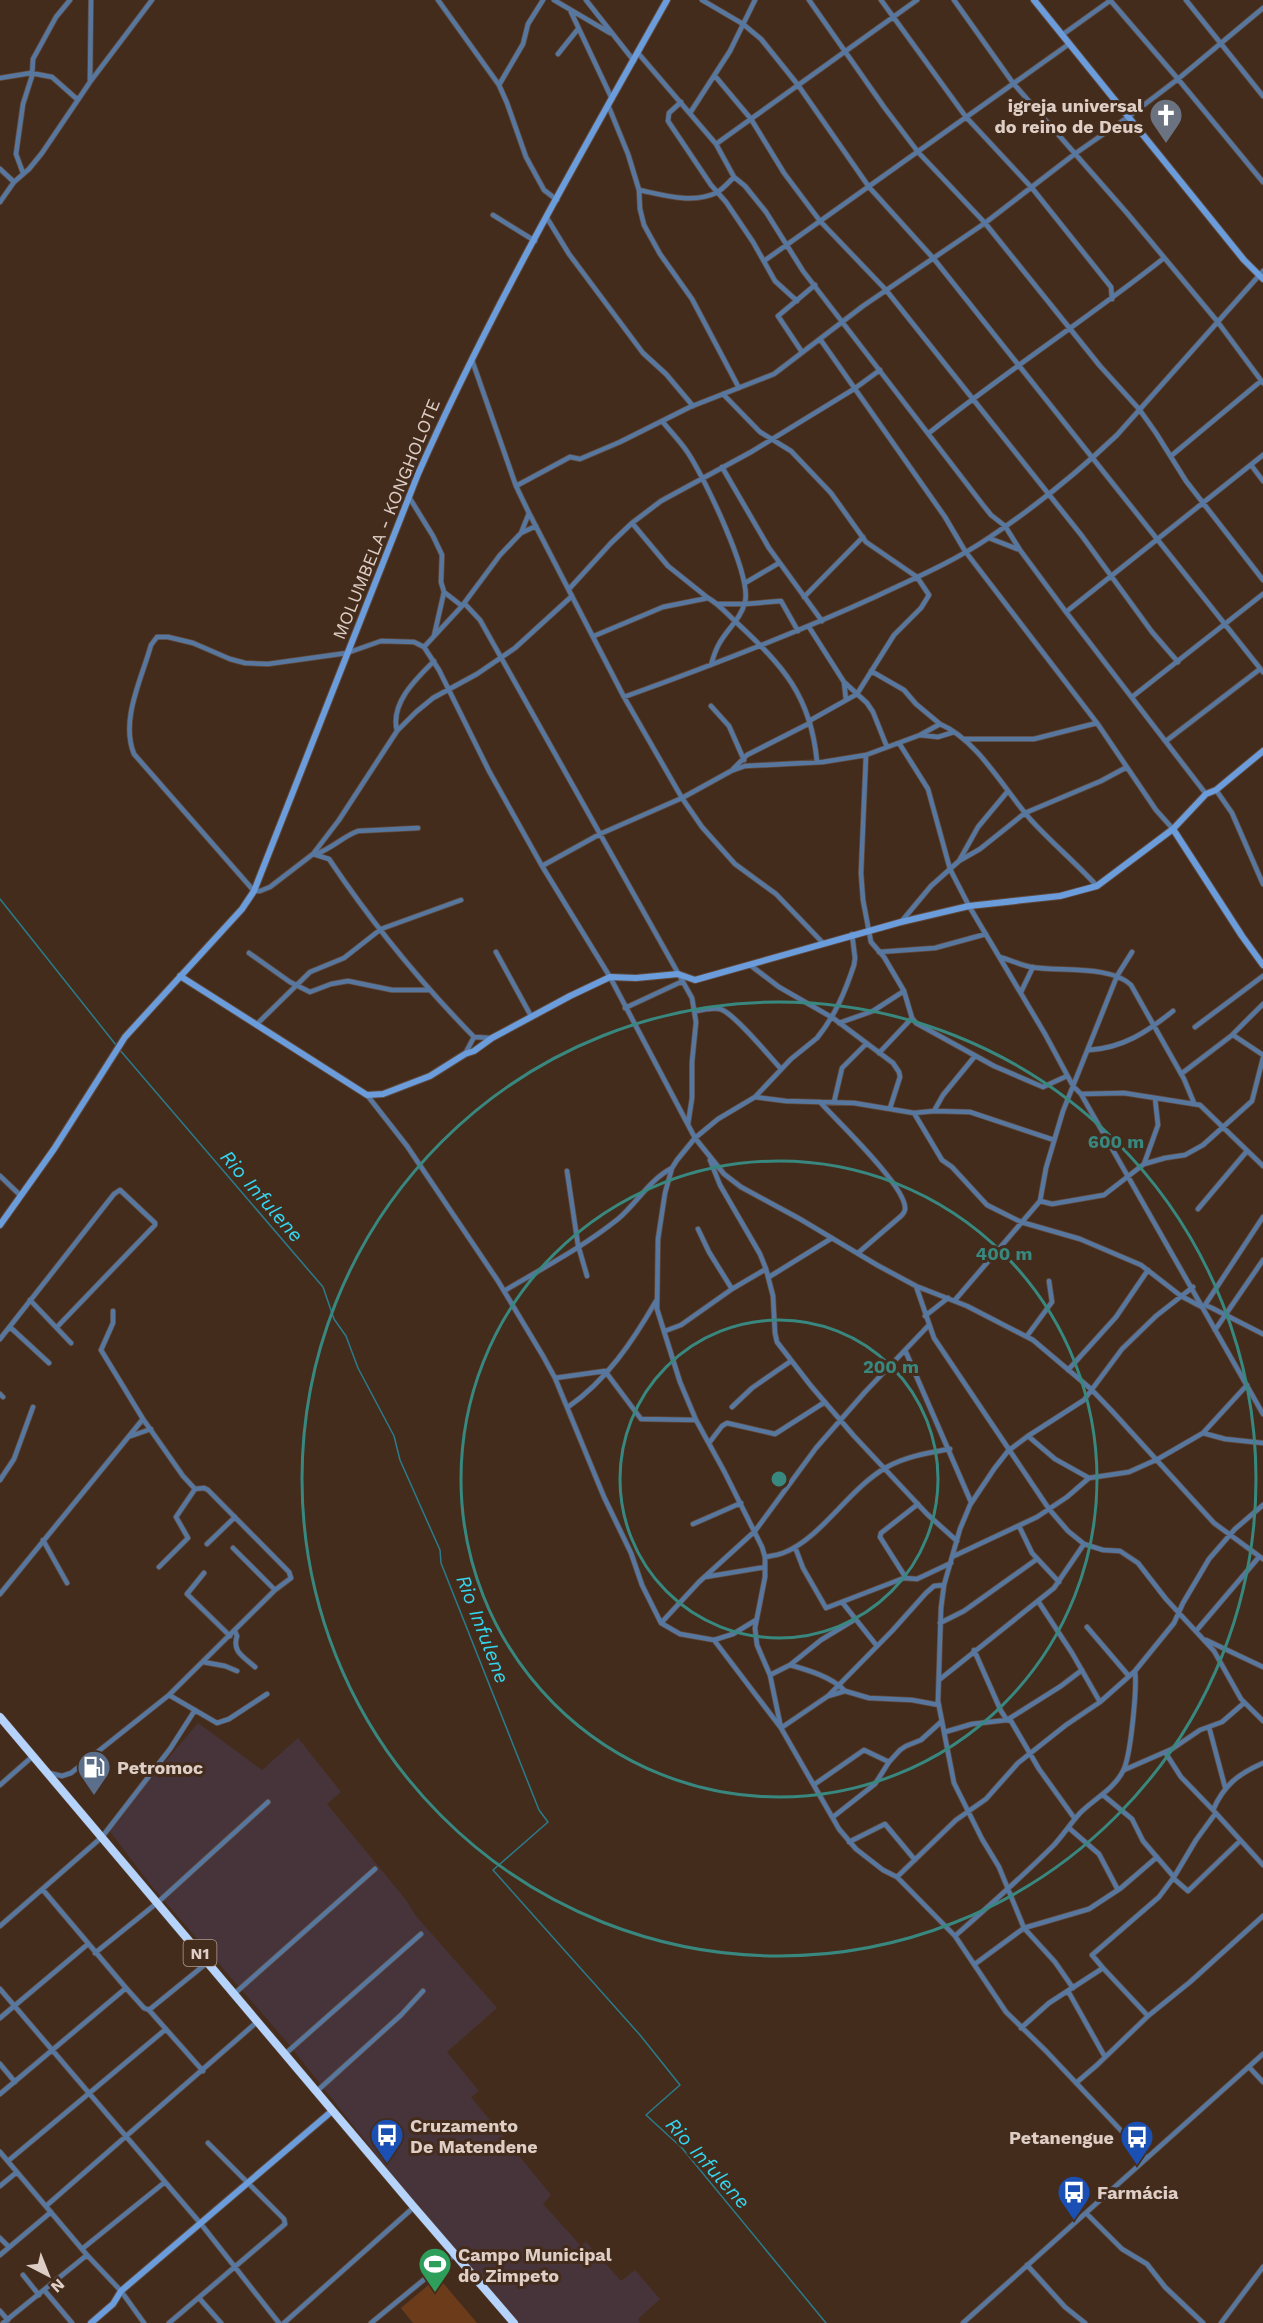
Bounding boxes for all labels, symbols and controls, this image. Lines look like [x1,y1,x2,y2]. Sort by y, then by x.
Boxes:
place label: igreja universal do reino de Deus [994,95,1143,137]
church icon: igreja universal do reino de Deus [1148,97,1184,144]
street label: MOLUMBELA - KONGHOLOTE [328,396,444,642]
text: 600 m [1088,1131,1144,1152]
water label: Rio Infulene [215,1145,309,1247]
text: 400 m [976,1243,1032,1264]
text: 200 m [863,1356,919,1377]
centre of rings [769,1469,789,1489]
water label: Rio Infulene [451,1571,515,1687]
fuel station icon: Petromoc [76,1749,112,1796]
place label: Petromoc [117,1757,203,1778]
road number: N1 [184,1940,216,1966]
water label: Rio Infulene [661,2113,755,2213]
place label: Cruzamento De Matendene [410,2115,538,2157]
bus stop icon: Cruzamento De Matendene [369,2117,405,2164]
bus stop icon: Petanengue [1119,2119,1155,2166]
place label: Petanengue [1009,2127,1114,2148]
bus stop icon: Farmácia [1056,2174,1092,2221]
place label: Farmácia [1097,2182,1179,2203]
place label: Campo Municipal do Zimpeto [458,2244,612,2286]
north arrow [18,2245,78,2305]
sports icon: Campo Municipal do Zimpeto [417,2246,453,2293]
text: N [47,2275,68,2297]

